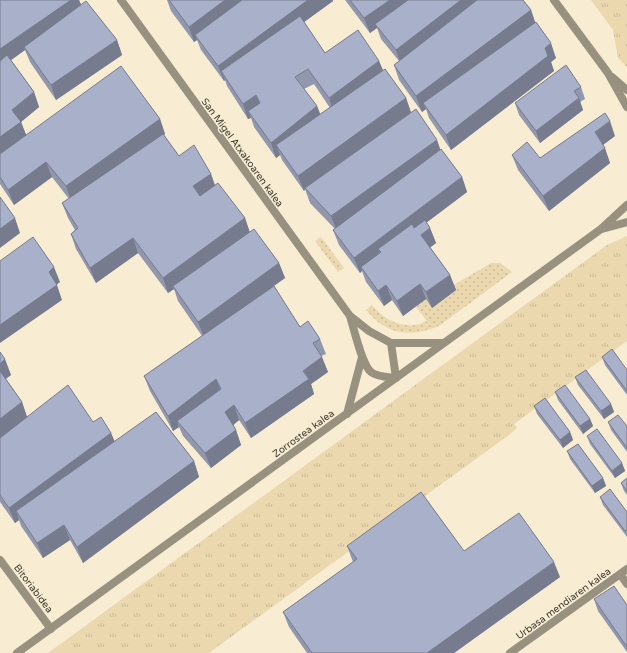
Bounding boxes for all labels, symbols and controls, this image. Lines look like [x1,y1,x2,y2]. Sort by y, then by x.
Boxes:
street label: San Migel Atxakoaren kalea [199,96,286,209]
street label: Zorrostea kalea [270,407,337,460]
street label: Bitoriabidea [11,562,55,615]
street label: Urbasa mendiaren kalea [514,565,613,642]

